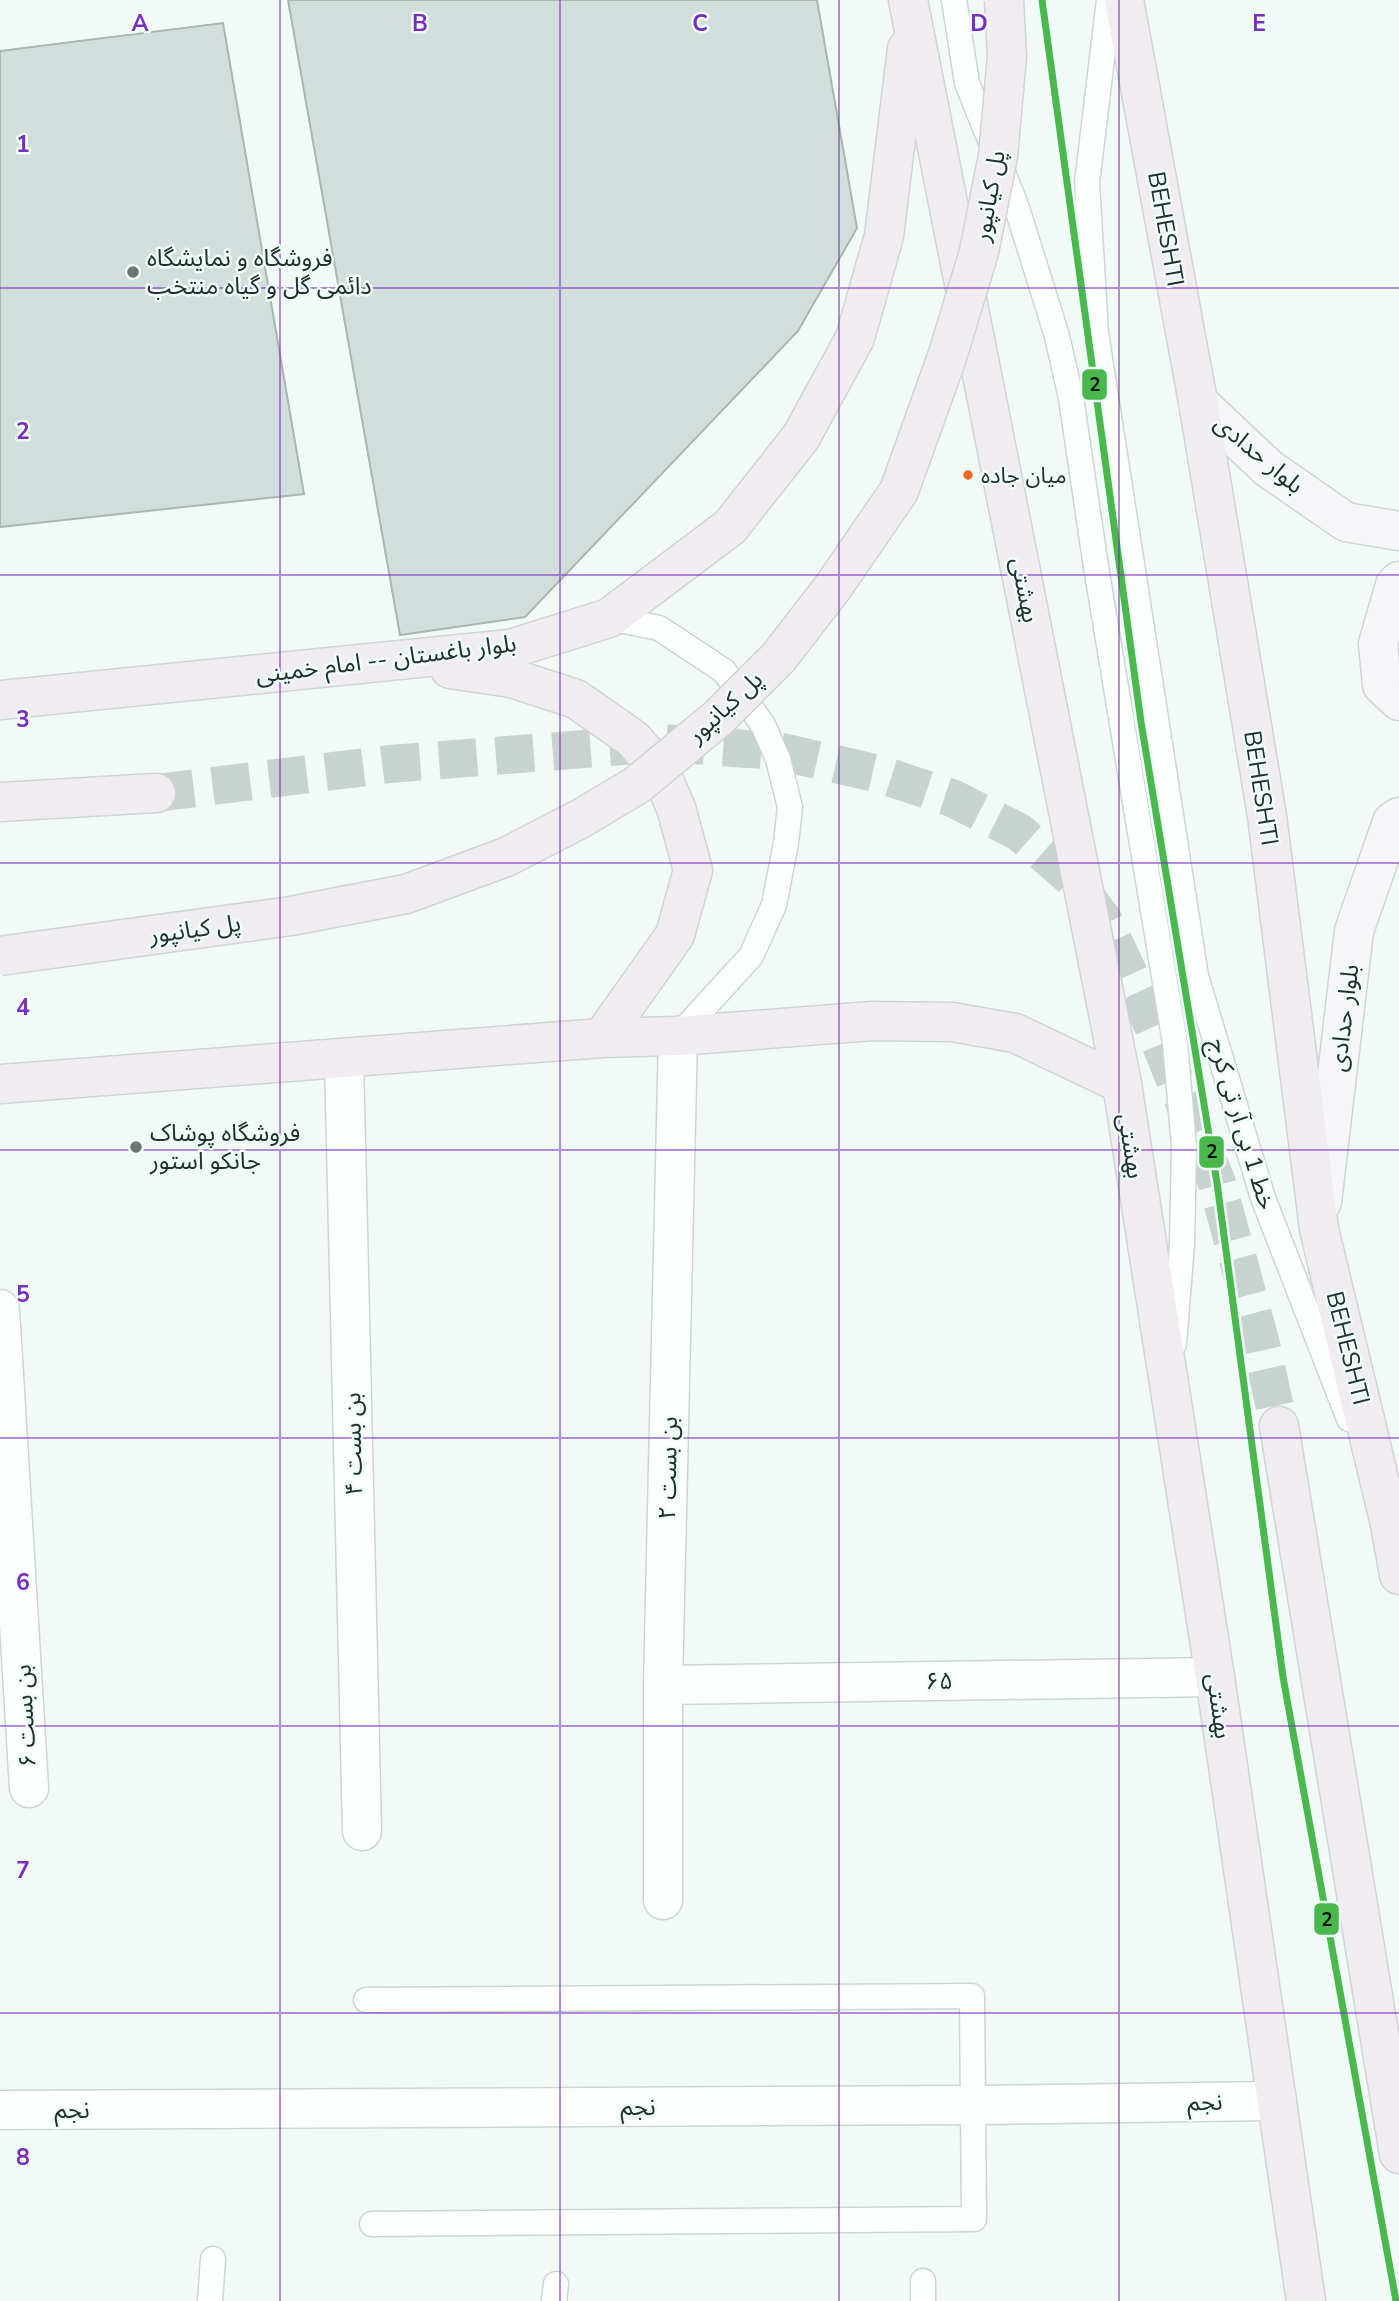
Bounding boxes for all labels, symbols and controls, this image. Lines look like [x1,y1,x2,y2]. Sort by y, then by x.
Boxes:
text: A [131,8,149,39]
text: B [412,8,428,39]
text: C [692,8,708,39]
text: D [970,8,988,39]
text: E [1252,8,1266,39]
text: 1 [16,129,30,160]
street label: پل کیانپور [965,148,1013,245]
street label: BEHESHTI [1140,169,1192,289]
place label: فروشگاه و نمایشگاه دائمی گل و گیاه منتخب [147,242,372,302]
marker: فروشگاه و نمایشگاه دائمی گل و گیاه منتخب [125,264,141,280]
line badge: 2 [1081,368,1108,401]
text: 2 [1089,372,1101,398]
street label: بلوار حدادی [1207,407,1311,501]
text: 2 [16,416,30,447]
place label: میان جاده [981,461,1067,491]
marker: میان جاده [961,468,975,482]
street label: بهشتى [1003,555,1047,625]
street label: بلوار باغستان -- امام خمینی [254,627,519,693]
street label: پل کیانپور [680,664,770,751]
text: 3 [16,704,30,735]
street label: BEHESHTI [1236,728,1286,848]
street label: پل کیانپور [146,907,243,951]
street label: بلوار حدادی [1322,962,1366,1074]
text: 4 [16,992,30,1023]
street label: خط 1 بی آر تی کرج [1200,1034,1283,1214]
street label: بهشتى [1110,1111,1152,1181]
place label: فروشگاه پوشاک جانکو استور [149,1117,300,1177]
line badge: 2 [1198,1135,1225,1169]
marker: فروشگاه پوشاک جانکو استور [128,1139,144,1155]
text: 2 [1206,1139,1218,1165]
text: 5 [16,1279,30,1310]
street label: BEHESHTI [1318,1288,1378,1408]
street label: بن بست ۴ [336,1392,370,1496]
street label: بن بست ۲ [651,1416,685,1520]
text: 6 [16,1567,30,1598]
street label: بن بست ۶ [6,1664,44,1768]
street label: ۶۵ [925,1665,953,1697]
street label: بهشتى [1199,1671,1239,1741]
text: 7 [16,1855,30,1886]
line badge: 2 [1313,1902,1340,1936]
text: 2 [1321,1907,1333,1933]
street label: نجم [1187,2086,1223,2119]
street label: نجم [620,2091,656,2124]
street label: نجم [54,2094,90,2127]
text: 8 [16,2142,30,2173]

